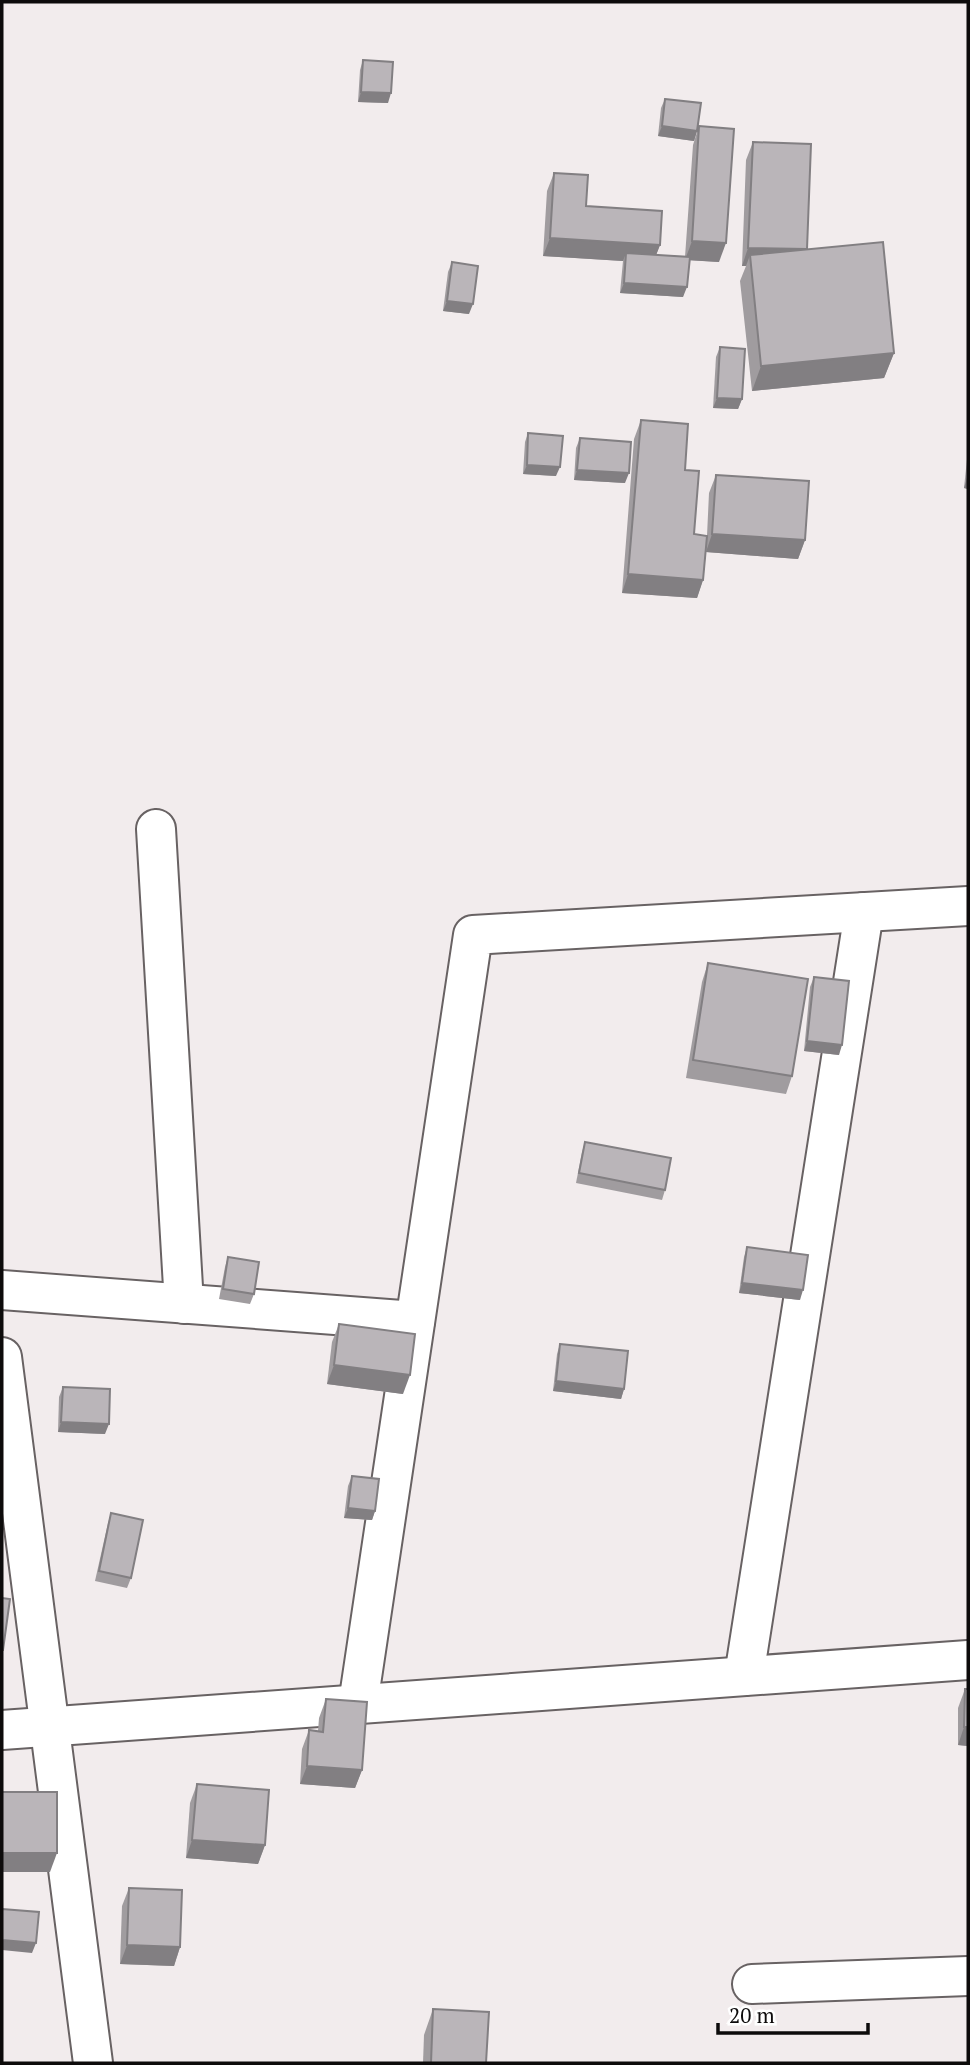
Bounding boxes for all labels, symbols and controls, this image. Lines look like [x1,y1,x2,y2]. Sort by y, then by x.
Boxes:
scale bar [718,1992,869,2036]
text: 20 m [729,2001,775,2029]

